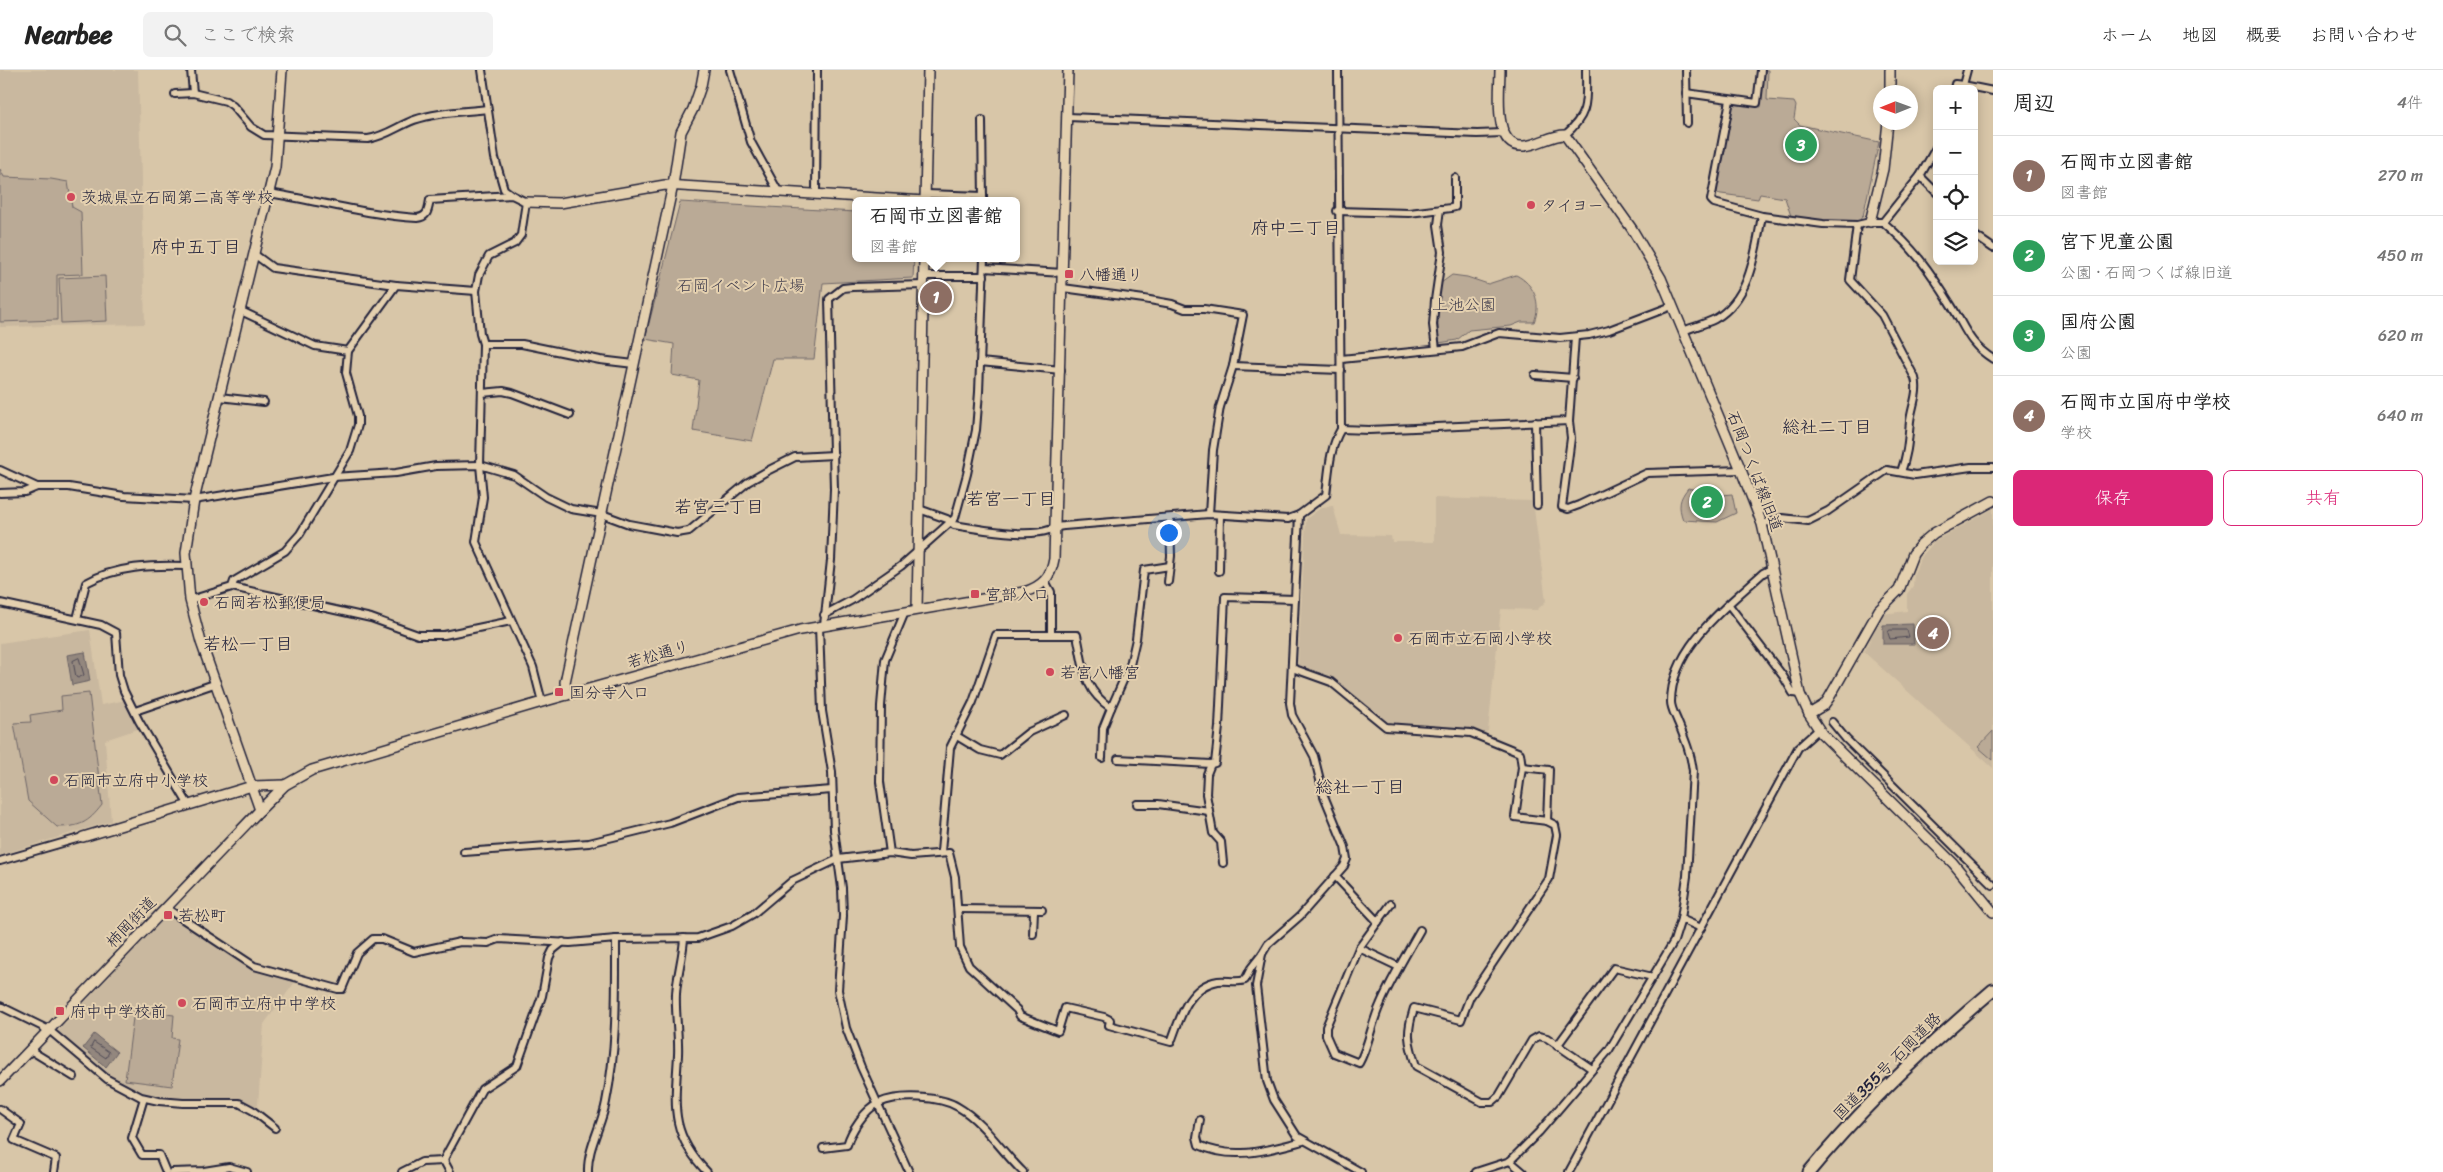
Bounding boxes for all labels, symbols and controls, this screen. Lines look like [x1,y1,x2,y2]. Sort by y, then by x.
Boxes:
search box [143,12,493,57]
text: Nearbee [25,14,113,56]
text: ここで検索 [201,18,296,51]
text: ホーム [2101,19,2154,51]
text: 地図 [2182,19,2218,51]
text: 概要 [2246,19,2282,51]
text: お問い合わせ [2310,19,2418,51]
icon: search [161,21,189,49]
text: 周辺 [2013,84,2055,122]
north arrow [1873,85,1918,130]
map controls [1933,85,1978,265]
button: + [1933,85,1978,130]
text: 4件 [2397,88,2423,117]
pin: 3 [1785,126,1817,164]
button: − [1933,130,1978,175]
text: 石岡市立図書館 [2060,145,2193,178]
text: 1 [2026,161,2032,190]
text: 270 m [2378,161,2423,190]
button: locate [1933,175,1978,220]
text: 図書館 [2060,178,2108,207]
place label: 茨城県立石岡第二高等学校 [81,183,273,212]
marker: 茨城県立石岡第二高等学校 [65,191,77,203]
place label: タイヨー [1541,191,1603,220]
popup [852,197,1020,262]
text: 石岡市立図書館 [869,199,1003,232]
marker: タイヨー [1525,199,1537,211]
district label: 府中二丁目 [1251,212,1341,244]
button: layers [1933,220,1978,265]
text: 宮下児童公園 [2060,225,2174,258]
district label: 府中五丁目 [151,231,241,263]
text: 図書館 [869,232,918,261]
text: 2 [2024,241,2034,270]
text: 450 m [2377,241,2423,270]
text: 公園 · 石岡つくば線旧道 [2060,258,2233,287]
place label: 八幡通り [1079,260,1143,289]
marker: 八幡通り [1063,268,1075,280]
park label: 石岡イベント広場 [677,271,805,300]
pin: 1 [920,278,952,316]
park label: 上池公園 [1432,290,1496,319]
text: 国府公園 [2060,305,2136,338]
text: 3 [2025,321,2033,350]
text: 620 m [2378,321,2423,350]
text: 公園 [2060,338,2092,367]
text: 石岡市立国府中学校 [2060,385,2231,418]
text: 4 [2024,401,2034,430]
text: 640 m [2377,401,2423,430]
street label: 石岡つくば線旧道 [1719,406,1791,536]
district label: 総社二丁目 [1782,411,1872,443]
text: 学校 [2060,418,2092,447]
button: 保存 [2013,470,2213,526]
button: 共有 [2223,470,2423,526]
district label: 若宮一丁目 [966,483,1056,515]
pin: 2 [1691,483,1723,521]
district label: 若宮三丁目 [674,491,764,523]
your location [1156,520,1182,546]
place label: 宮部入口 [985,580,1049,609]
place label: 石岡若松郵便局 [214,588,326,617]
marker: 宮部入口 [969,588,981,600]
marker: 石岡若松郵便局 [198,596,210,608]
pin: 4 [1917,614,1949,652]
place label: 石岡市立石岡小学校 [1408,624,1552,653]
district label: 若松一丁目 [203,628,293,660]
street label: 若松通り [623,631,693,677]
marker: 石岡市立石岡小学校 [1392,632,1404,644]
place label: 若宮八幡宮 [1060,658,1140,687]
marker: 若宮八幡宮 [1044,666,1056,678]
place label: 国分寺入口 [569,678,649,707]
marker: 国分寺入口 [553,686,565,698]
place label: 石岡市立府中小学校 [64,766,208,795]
district label: 総社一丁目 [1315,771,1405,803]
marker: 石岡市立府中小学校 [48,774,60,786]
street label: 柿岡街道 [98,889,164,955]
place label: 若松町 [178,901,226,930]
marker: 若松町 [162,909,174,921]
place label: 石岡市立府中中学校 [192,989,336,1018]
place label: 府中中学校前 [70,997,166,1026]
marker: 石岡市立府中中学校 [176,997,188,1009]
marker: 府中中学校前 [54,1005,66,1017]
street label: 国道355号 石岡道路 [1826,1005,1948,1127]

